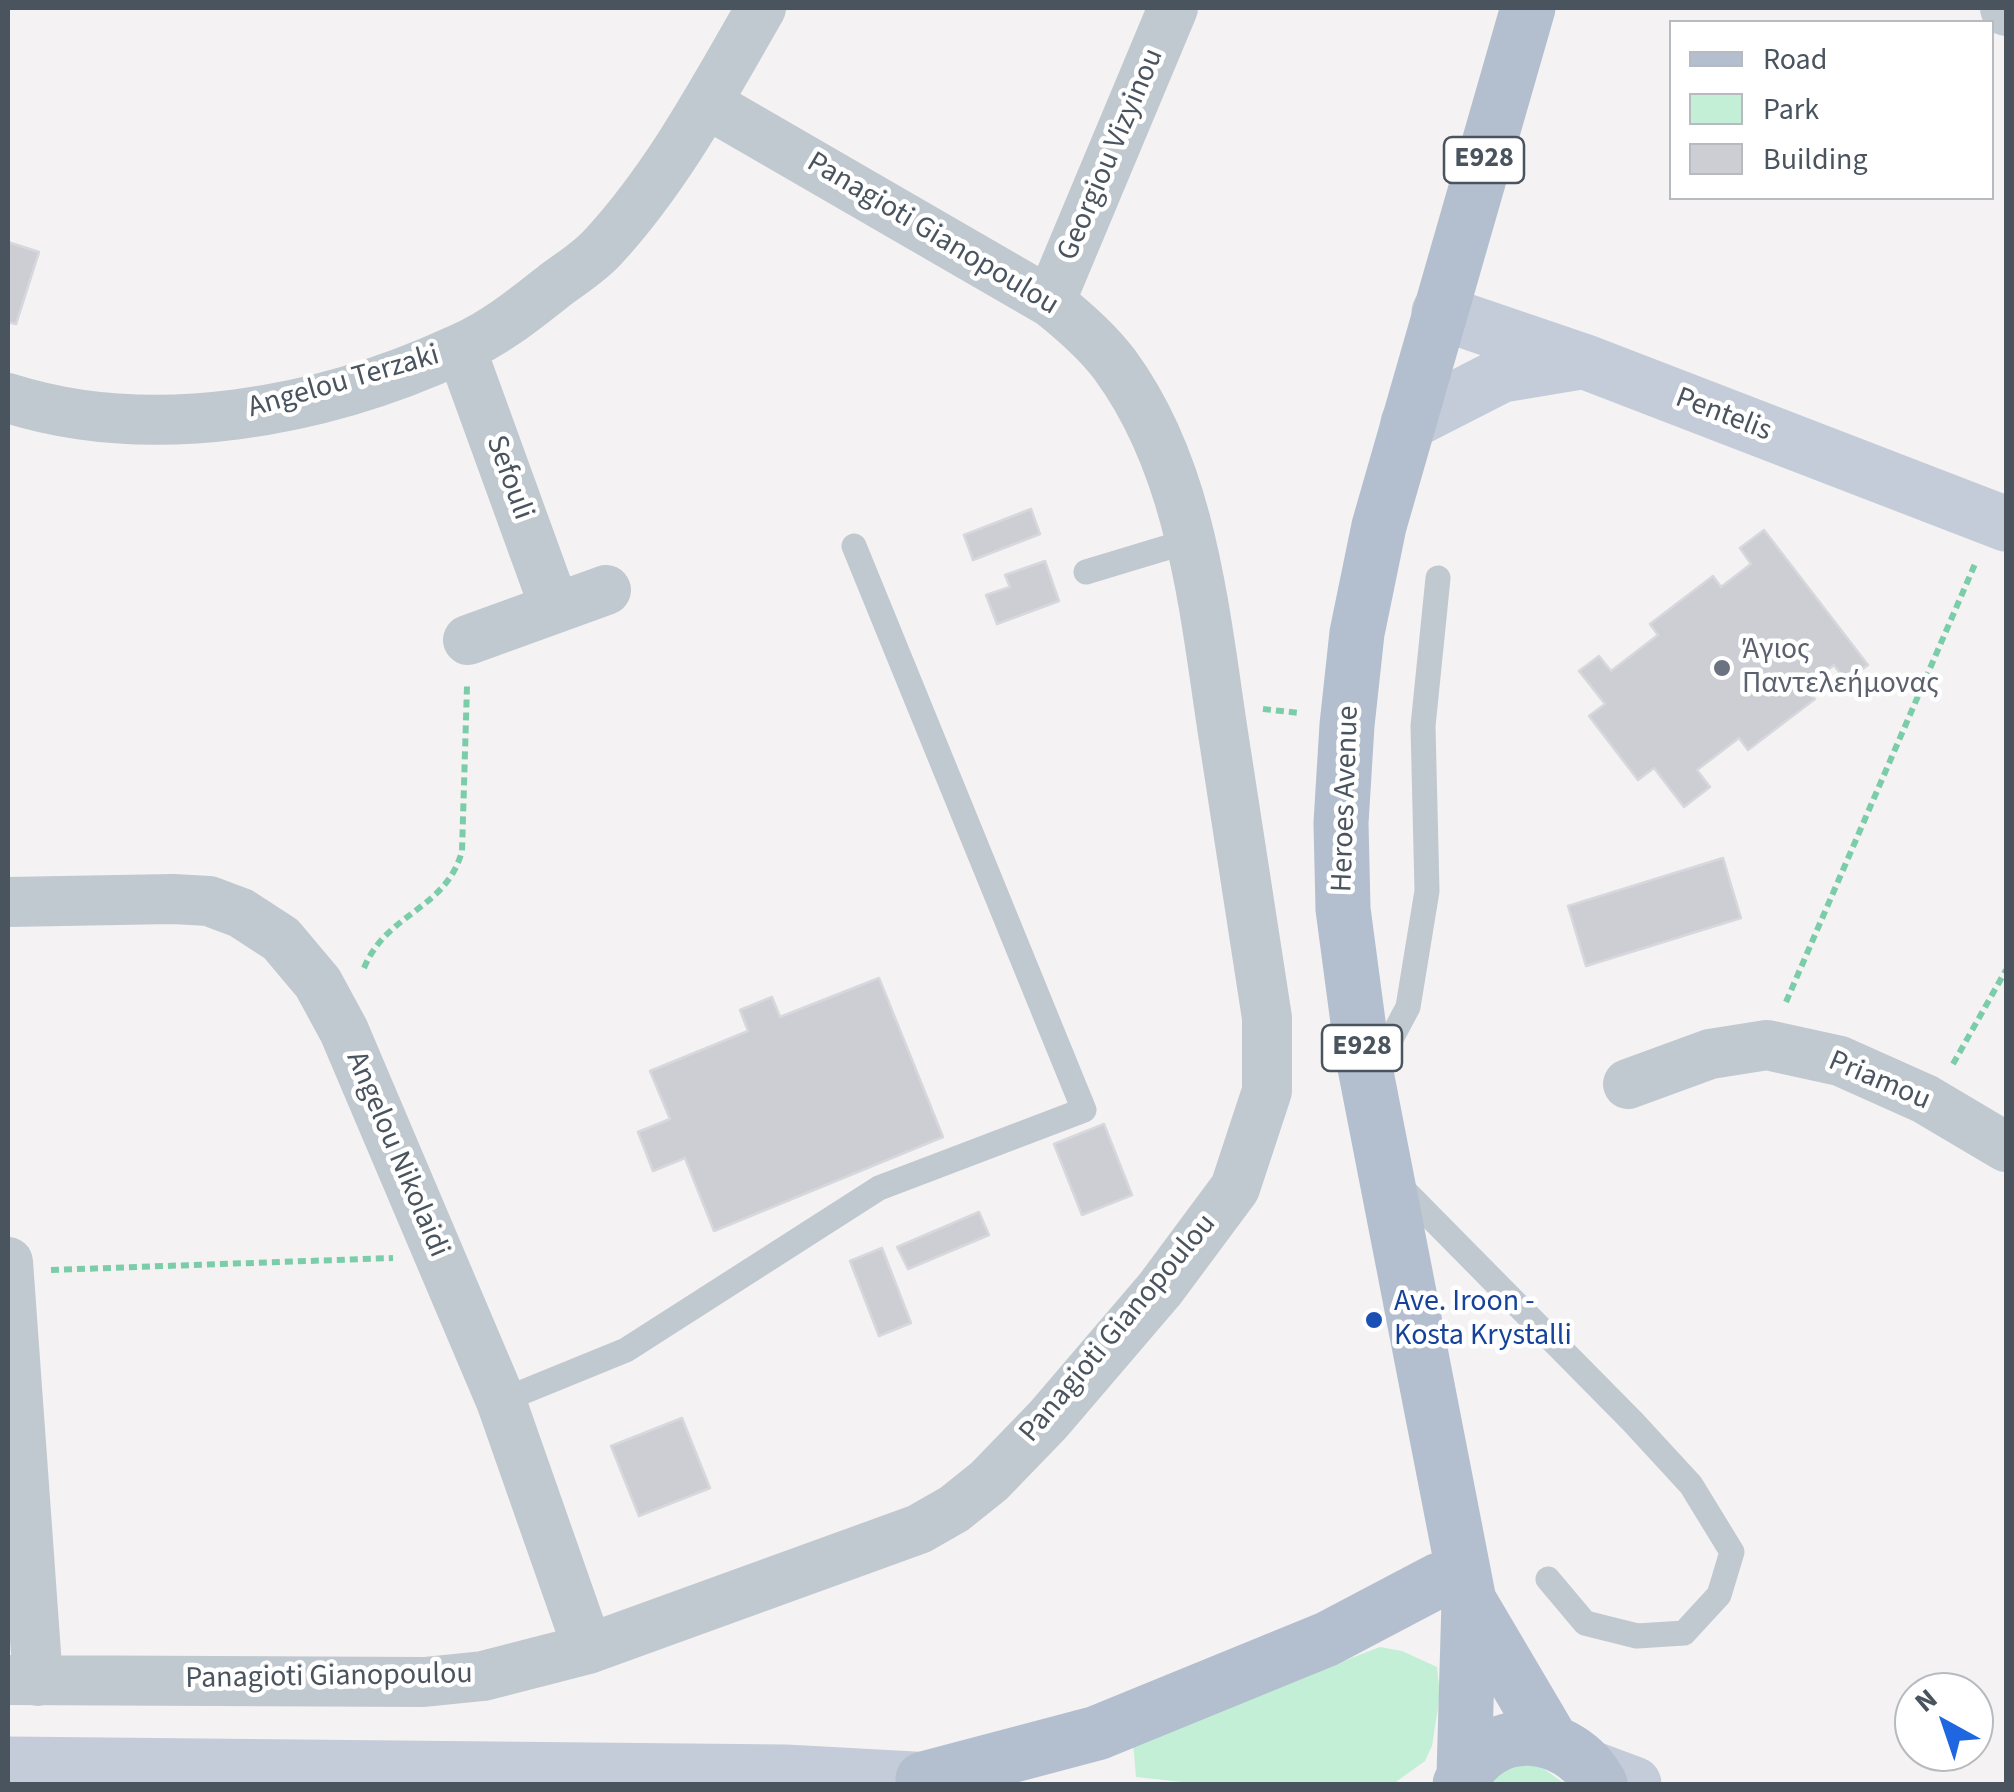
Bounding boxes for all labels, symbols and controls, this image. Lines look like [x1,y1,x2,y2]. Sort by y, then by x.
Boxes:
legend [1669,20,1994,200]
text: Road [1763,38,1827,81]
street label: Georgiou Vizyinou [1051,44,1173,266]
text: Park [1763,88,1819,131]
road number: E928 [1444,137,1524,183]
text: Building [1763,138,1868,181]
street label: Panagioti Gianopoulou [800,146,1064,324]
street label: Angelou Terzaki [244,339,444,427]
street label: Pentelis [1670,381,1776,451]
street label: Sefouli [476,431,540,525]
place label: Άγιος Παντελεήμονας [1742,633,1939,704]
marker: Άγιος Παντελεήμονας [1711,657,1733,679]
street label: Heroes Avenue [1326,705,1368,893]
road number: E928 [1322,1025,1402,1071]
street label: Priamou [1823,1044,1935,1120]
street label: Angelou Nikolaidi [336,1047,456,1263]
street label: Panagioti Gianopoulou [1013,1207,1225,1451]
place label: Ave. Iroon - Kosta Krystalli [1394,1285,1572,1356]
marker: Ave. Iroon - Kosta Krystalli [1363,1309,1385,1331]
street label: Panagioti Gianopoulou [185,1657,473,1699]
north arrow [1894,1672,1994,1772]
text: N [1906,1679,1946,1722]

